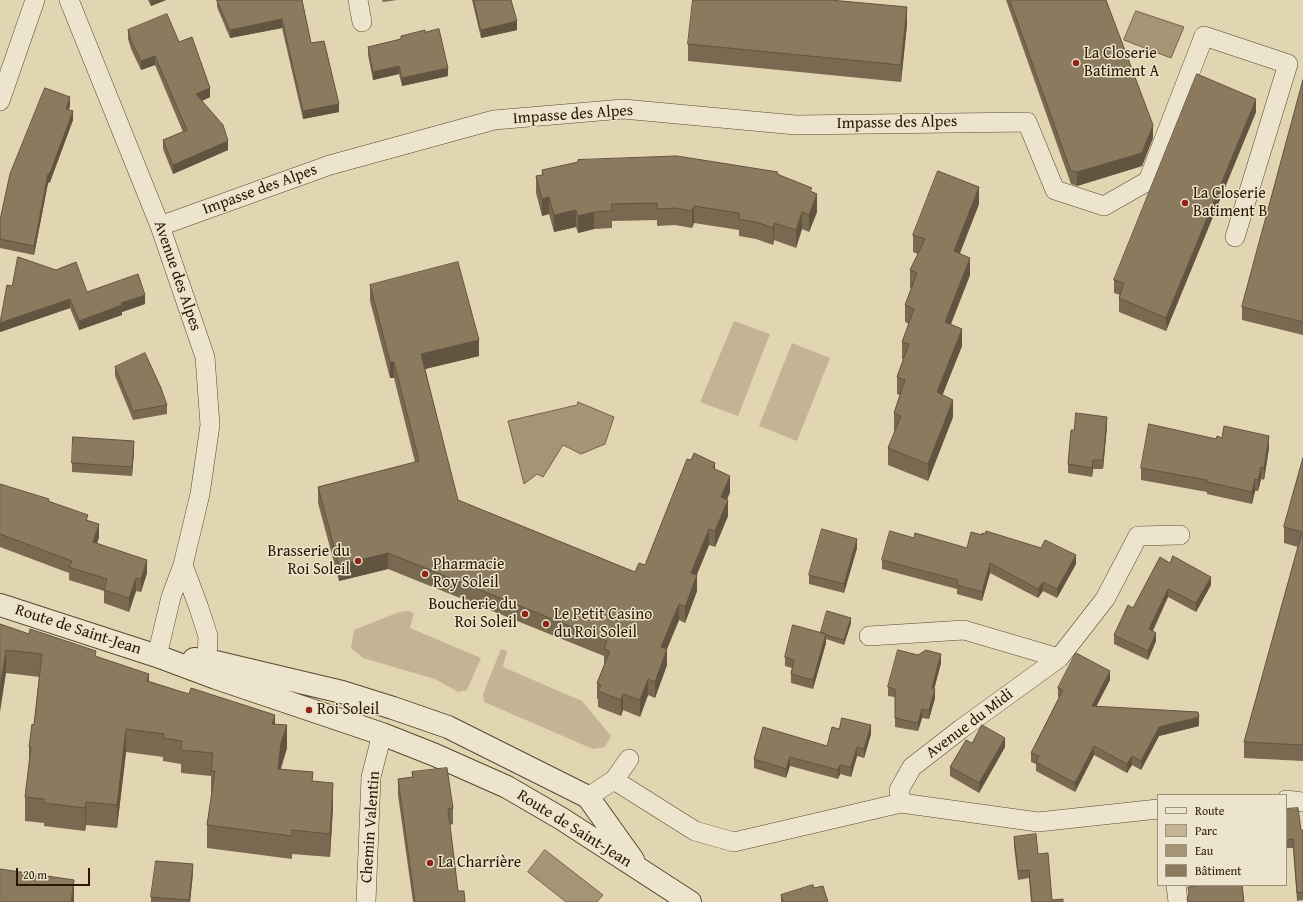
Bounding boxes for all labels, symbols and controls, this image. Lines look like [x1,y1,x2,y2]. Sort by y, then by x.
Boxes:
place label: La Closerie Batiment A [1084,44,1159,82]
marker: La Closerie Batiment A [1071,58,1081,68]
street label: Impasse des Alpes [512,101,634,129]
street label: Impasse des Alpes [837,112,957,134]
street label: Impasse des Alpes [200,160,320,220]
place label: La Closerie Batiment B [1193,184,1268,222]
marker: La Closerie Batiment B [1180,198,1190,208]
street label: Avenue des Alpes [149,218,205,334]
place label: Brasserie du Roi Soleil [267,542,350,580]
place label: Pharmacie Roy Soleil [433,555,504,593]
marker: Brasserie du Roi Soleil [353,556,363,566]
marker: Pharmacie Roy Soleil [420,569,430,579]
place label: Boucherie du Roi Soleil [428,595,517,633]
street label: Route de Saint-Jean [13,601,143,659]
place label: Le Petit Casino du Roi Soleil [554,605,652,643]
marker: Boucherie du Roi Soleil [520,609,530,619]
marker: Le Petit Casino du Roi Soleil [541,619,551,629]
street label: Avenue du Midi [923,685,1017,763]
place label: Roi Soleil [317,700,379,720]
marker: Roi Soleil [304,705,314,715]
street label: Chemin Valentin [358,770,384,884]
street label: Route de Saint-Jean [513,786,635,872]
legend [1157,794,1287,886]
text: Route [1195,802,1224,819]
text: Parc [1195,822,1217,839]
text: Eau [1195,842,1213,859]
place label: La Charrière [438,853,521,873]
marker: La Charrière [425,858,435,868]
scale bar [18,860,92,886]
text: Bâtiment [1195,862,1242,879]
text: 20 m [23,866,47,883]

